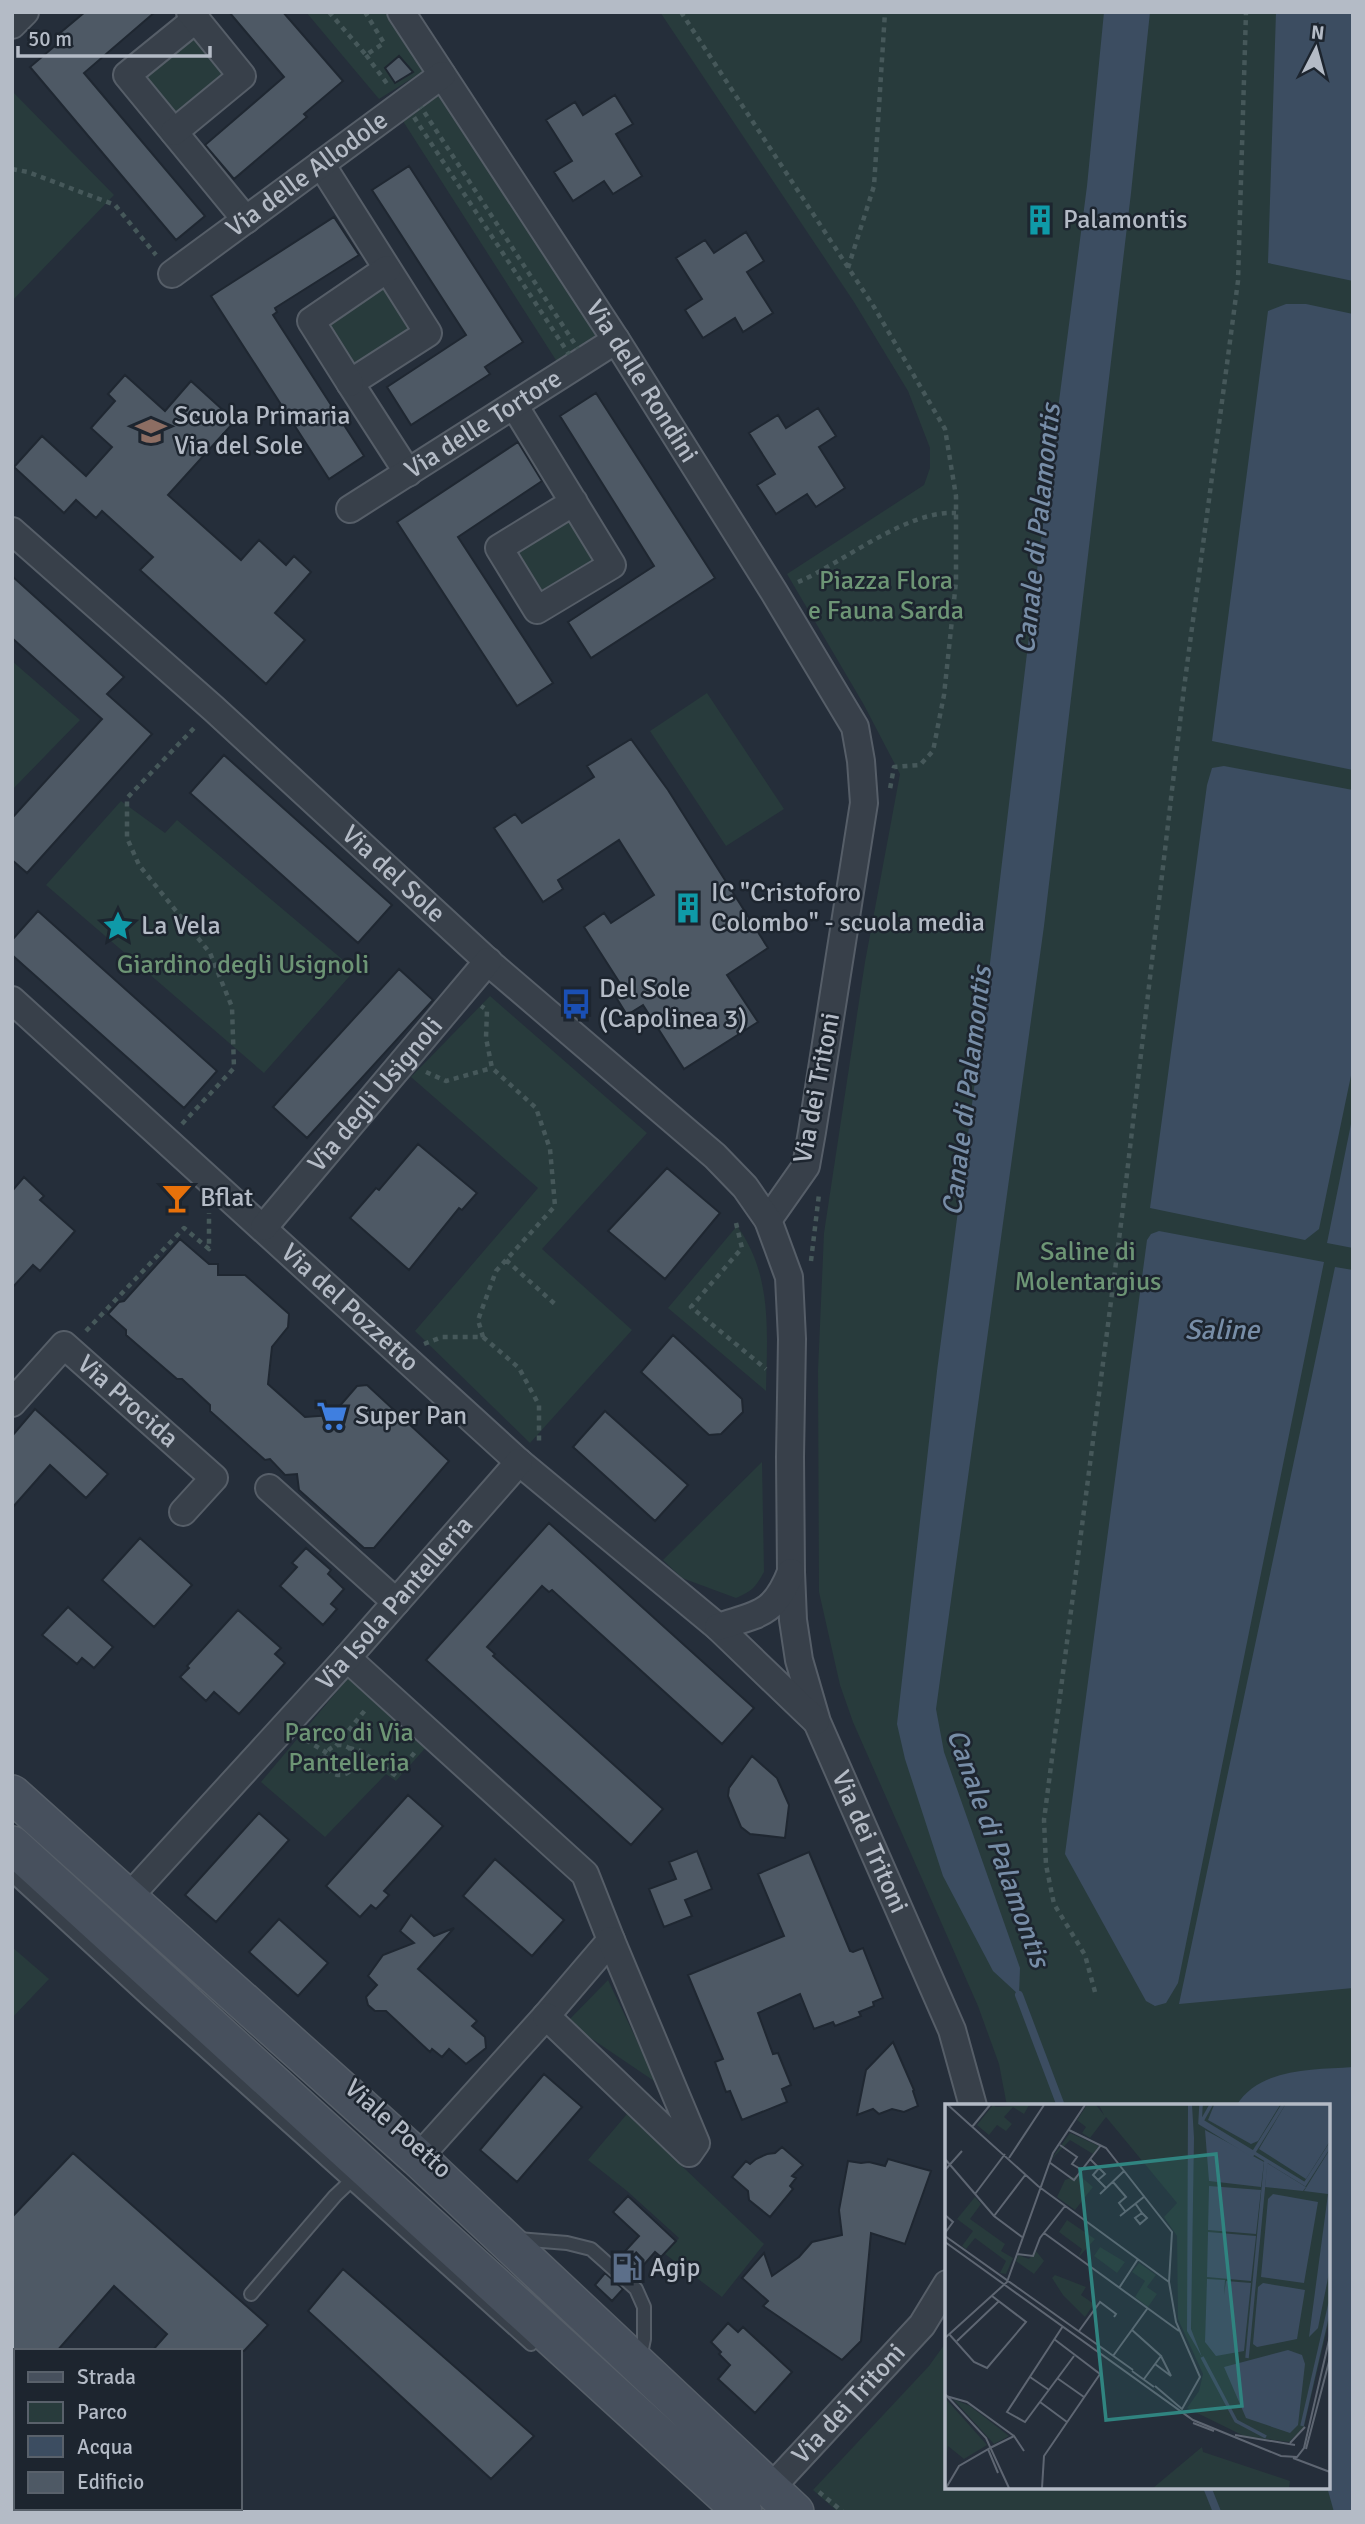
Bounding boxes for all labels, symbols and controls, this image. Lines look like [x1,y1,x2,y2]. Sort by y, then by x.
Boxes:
scale bar [18,14,210,58]
north arrow [1281,14,1351,84]
text: N [1310,20,1325,46]
text: 50 m [28,26,72,52]
street label: Via delle Allodole [220,104,394,244]
building icon: Palamontis [1023,203,1057,237]
place label: Palamontis [1063,204,1187,236]
street label: Via delle Rondini [578,294,705,469]
street label: Via delle Tortore [399,363,568,486]
place label: Scuola Primaria Via del Sole [174,400,351,462]
water label: Canale di Palamontis [1008,400,1068,656]
school or university icon: Scuola Primaria Via del Sole [134,414,168,448]
park label: Piazza Flora e Fauna Sarda [808,565,964,627]
street label: Via del Sole [335,819,452,930]
place label: IC "Cristoforo Colombo" - scuola media [711,877,985,939]
building icon: IC "Cristoforo Colombo" - scuola media [671,891,705,925]
place icon: La Vela [101,909,135,943]
place label: La Vela [141,910,221,942]
park label: Giardino degli Usignoli [117,949,369,981]
water label: Canale di Palamontis [935,962,999,1218]
place label: Del Sole (Capolinea 3) [599,973,747,1035]
bus stop icon: Del Sole (Capolinea 3) [559,987,593,1021]
street label: Via dei Tritoni [787,1010,847,1166]
street label: Via degli Usignoli [301,1011,450,1179]
bar icon: Bflat [160,1181,194,1215]
place label: Bflat [200,1182,253,1214]
park label: Saline di Molentargius [1015,1236,1161,1298]
street label: Via del Pozzetto [274,1237,425,1379]
water label: Saline [1185,1313,1261,1347]
street label: Via Procida [71,1348,185,1455]
supermarket icon: Super Pan [315,1399,349,1433]
place label: Super Pan [355,1400,467,1432]
street label: Via Isola Pantelleria [310,1510,480,1697]
park label: Parco di Via Pantelleria [284,1717,414,1779]
water label: Canale di Palamontis [939,1724,1058,1974]
street label: Via dei Tritoni [824,1766,915,1918]
street label: Viale Poetto [338,2073,458,2185]
inset map [945,2104,1330,2489]
fuel station icon: Agip [610,2251,644,2285]
place label: Agip [650,2252,700,2284]
street label: Via dei Tritoni [785,2337,912,2471]
legend [14,2349,242,2510]
text: Strada [77,2364,136,2390]
text: Parco [77,2399,127,2425]
text: Acqua [77,2434,133,2460]
text: Edificio [77,2469,144,2495]

